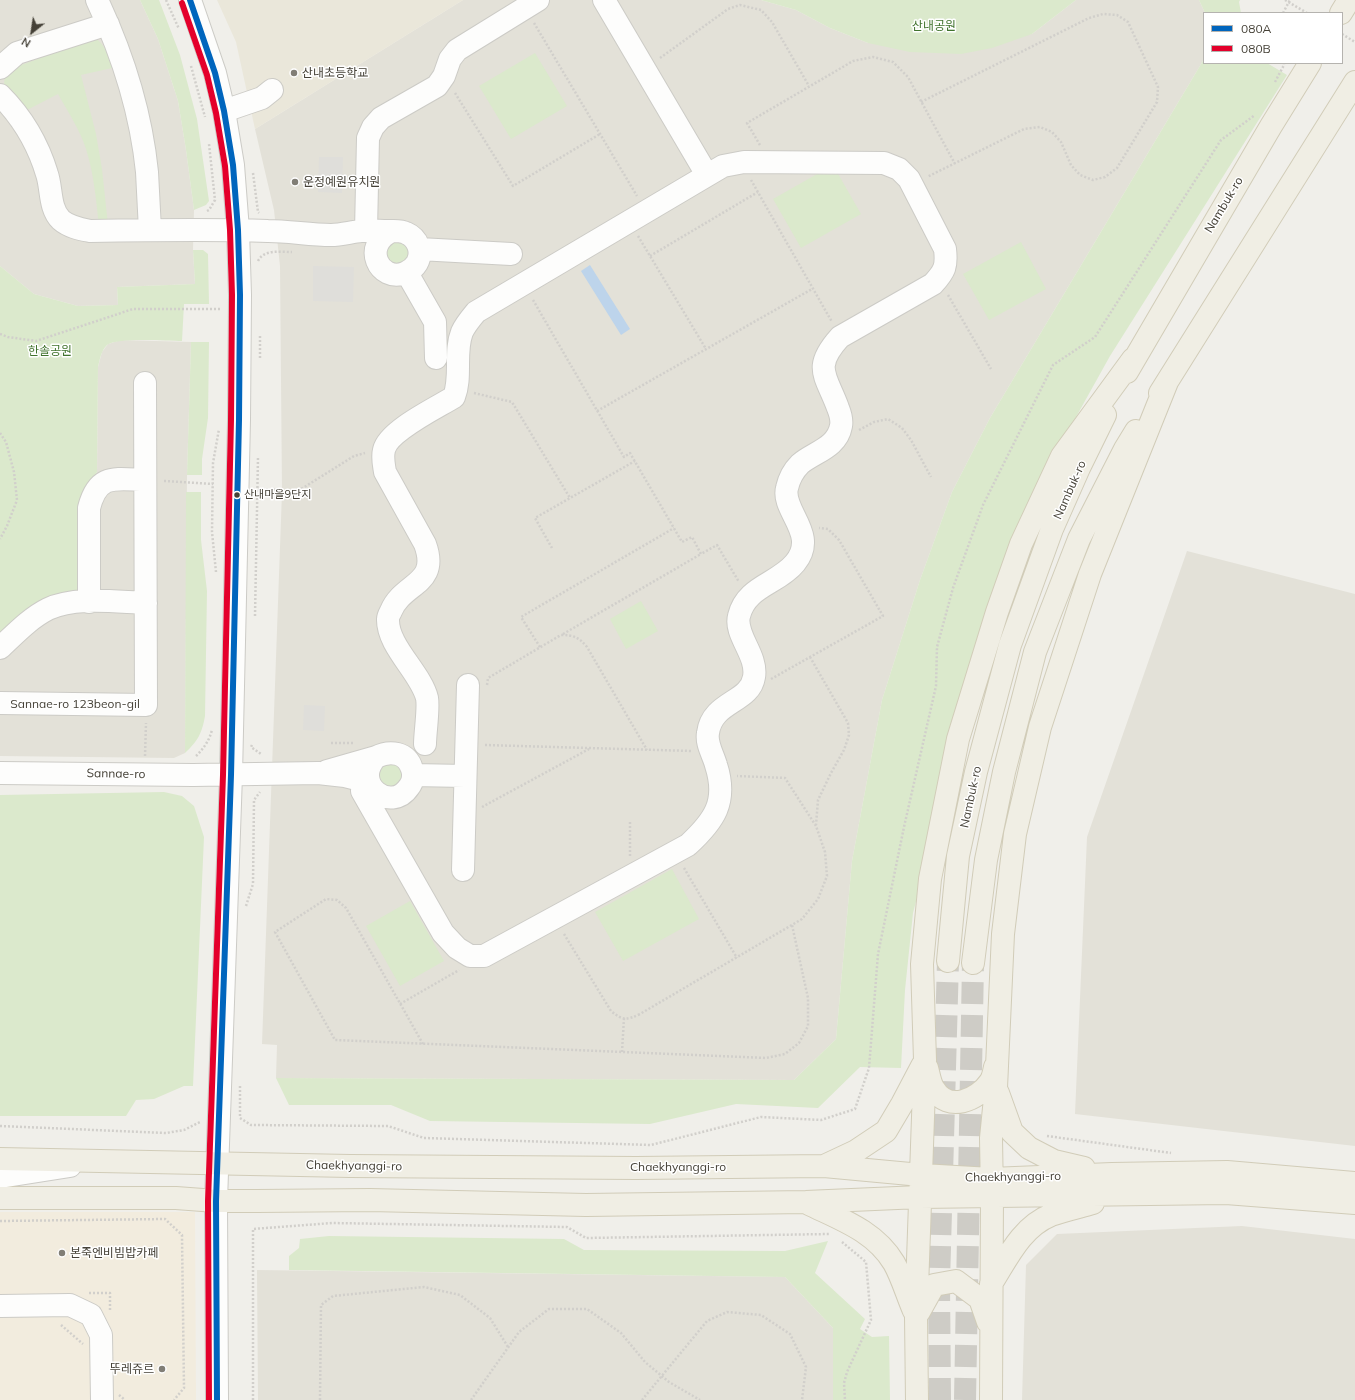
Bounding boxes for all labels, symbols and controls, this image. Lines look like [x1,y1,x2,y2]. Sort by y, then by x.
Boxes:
north arrow [12,12,52,52]
legend [1203,12,1343,64]
park label: 산내공원 [912,19,956,33]
text: 080A [1241,21,1271,36]
text: N [19,34,33,51]
text: 080B [1241,41,1271,56]
place label: 산내초등학교 [302,66,368,80]
marker: 산내초등학교 [289,68,299,78]
street label: Nambuk-ro [1202,174,1246,236]
place label: 운정예원유치원 [303,175,380,189]
marker: 운정예원유치원 [290,177,300,187]
park label: 한솔공원 [28,344,72,358]
street label: Nambuk-ro [1051,458,1089,522]
place label: 산내마을9단지 [244,488,311,502]
marker: 산내마을9단지 [232,490,242,500]
street label: Sannae-ro 123beon-gil [10,697,140,711]
street label: Nambuk-ro [957,765,985,829]
street label: Sannae-ro [86,766,146,782]
street label: Chaekhyanggi-ro [306,1158,402,1174]
street label: Chaekhyanggi-ro [630,1160,726,1174]
street label: Chaekhyanggi-ro [965,1169,1061,1185]
place label: 본죽엔비빔밥카페 [70,1246,158,1260]
marker: 본죽엔비빔밥카페 [57,1248,67,1258]
place label: 뚜레쥬르 [110,1362,154,1376]
marker: 뚜레쥬르 [157,1364,167,1374]

